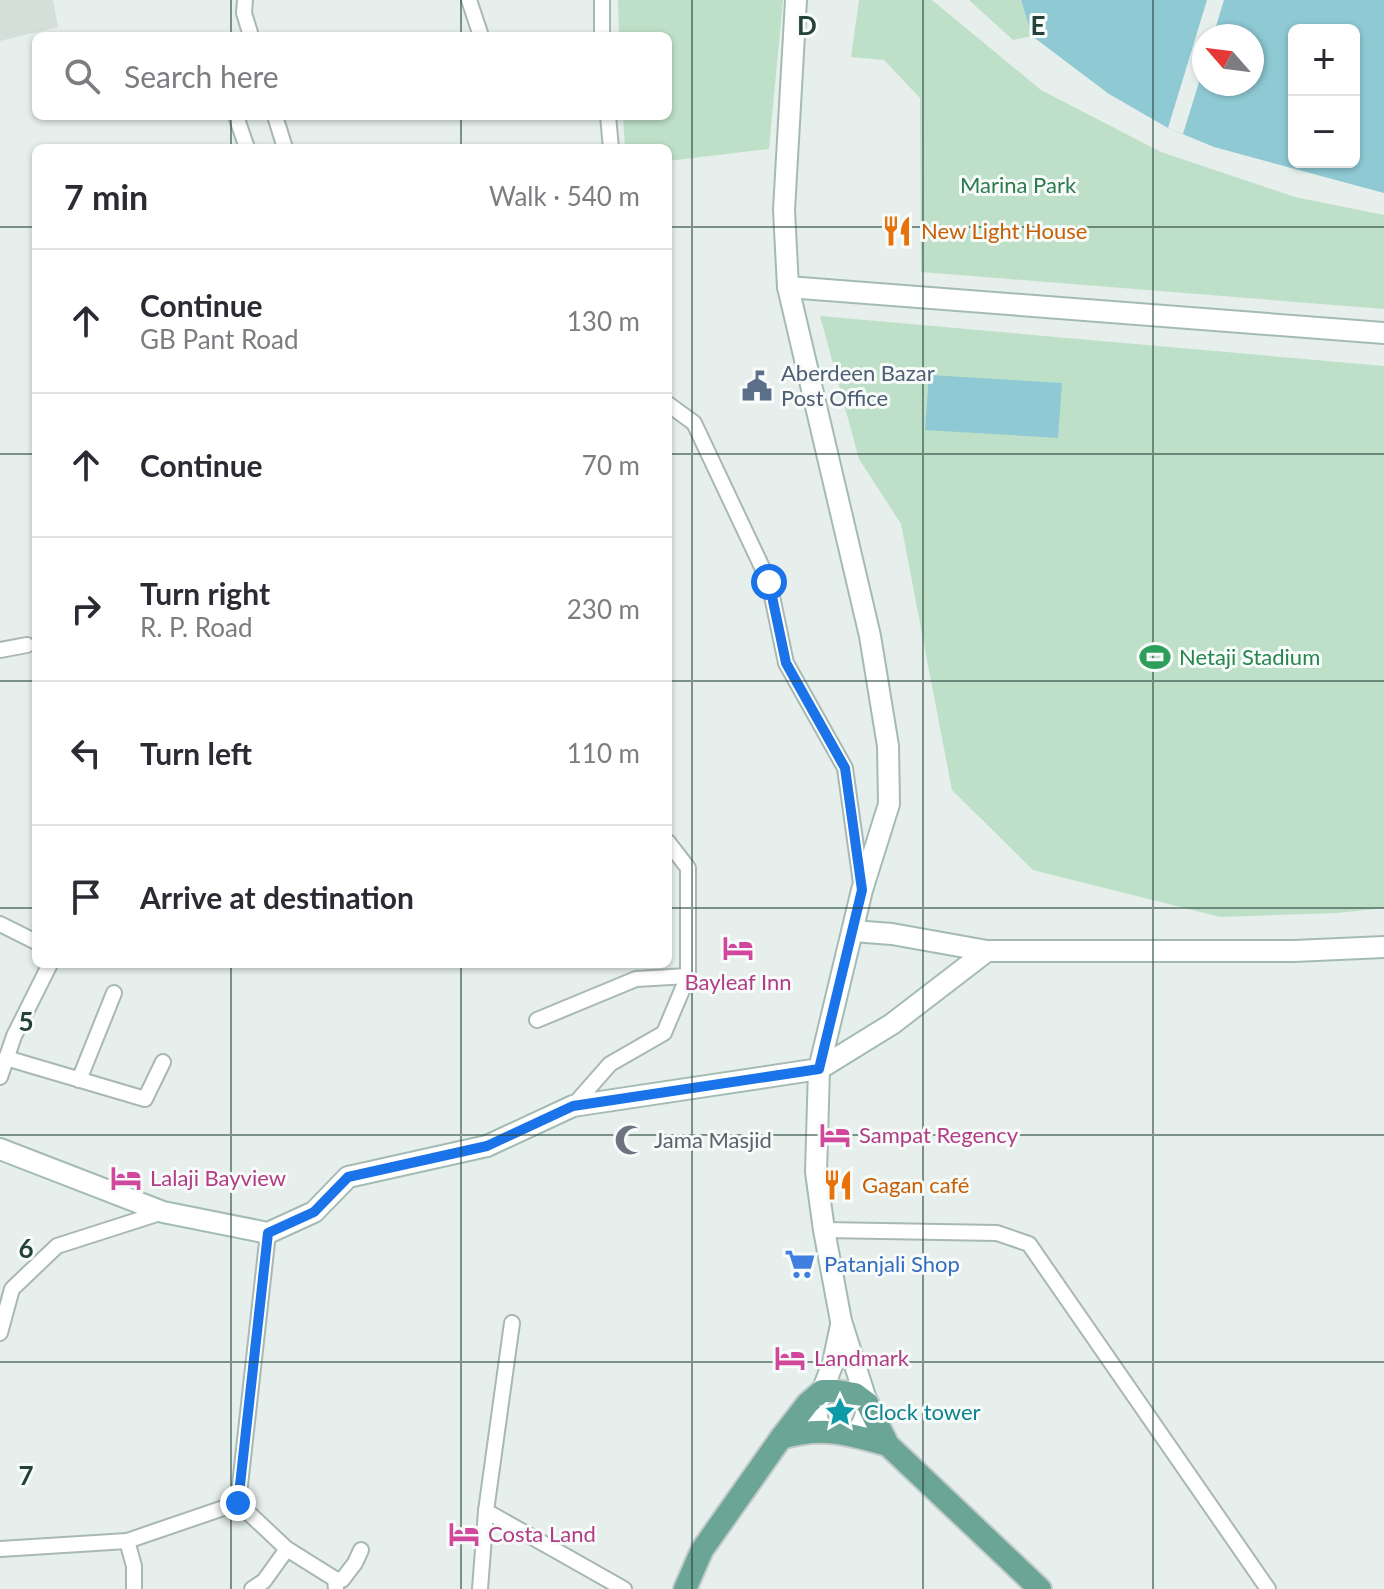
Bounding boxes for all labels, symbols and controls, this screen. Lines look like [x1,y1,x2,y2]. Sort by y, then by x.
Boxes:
text: D [797,9,817,41]
text: E [1031,9,1045,41]
north arrow [1192,24,1264,96]
map controls [1288,24,1360,168]
button: + [1288,24,1360,96]
search box [32,32,672,120]
icon: search [60,54,104,98]
text: Search here [124,58,279,94]
button: − [1288,96,1360,168]
park label: Marina Park [960,171,1077,198]
text: 7 min [64,176,148,217]
text: Walk · 540 m [489,180,640,212]
restaurant icon: New Light House [880,214,914,248]
place label: New Light House [921,217,1087,244]
text: Continue [140,287,263,323]
icon: ahead [64,299,108,343]
text: 130 m [567,305,640,337]
text: GB Pant Road [140,323,299,355]
place label: Aberdeen Bazar Post Office [781,359,935,411]
public building icon: Aberdeen Bazar Post Office [740,369,774,403]
icon: ahead [64,443,108,487]
text: Continue [140,447,263,483]
text: 70 m [582,449,640,481]
route start [751,564,787,600]
text: Turn right [140,575,270,611]
icon: right [64,587,108,631]
text: 230 m [567,593,640,625]
text: R. P. Road [140,611,253,643]
sports icon: Netaji Stadium [1138,640,1172,674]
place label: Netaji Stadium [1179,643,1320,670]
icon: left [64,731,108,775]
text: Turn left [140,735,252,771]
text: 110 m [567,737,640,769]
icon: arrive [64,875,108,919]
text: Arrive at destination [140,879,414,915]
hotel icon: Bayleaf Inn [721,931,755,965]
place label: Bayleaf Inn [684,968,792,995]
text: 5 [18,1005,34,1037]
hotel icon: Sampat Regency [818,1118,852,1152]
place label: Sampat Regency [859,1121,1019,1148]
mosque icon: Jama Masjid [613,1123,647,1157]
place label: Jama Masjid [654,1126,772,1153]
hotel icon: Lalaji Bayview [109,1161,143,1195]
place label: Lalaji Bayview [150,1164,286,1191]
restaurant icon: Gagan café [821,1168,855,1202]
place label: Gagan café [862,1171,969,1198]
text: 6 [18,1232,34,1264]
supermarket icon: Patanjali Shop [783,1247,817,1281]
place label: Patanjali Shop [824,1250,960,1277]
hotel icon: Landmark [773,1341,807,1375]
place label: Landmark [814,1344,910,1371]
place icon: Clock tower [823,1395,857,1429]
place label: Clock tower [864,1398,981,1425]
text: 7 [18,1459,34,1491]
route end [220,1485,256,1521]
hotel icon: Costa Land [447,1517,481,1551]
place label: Costa Land [488,1520,596,1547]

